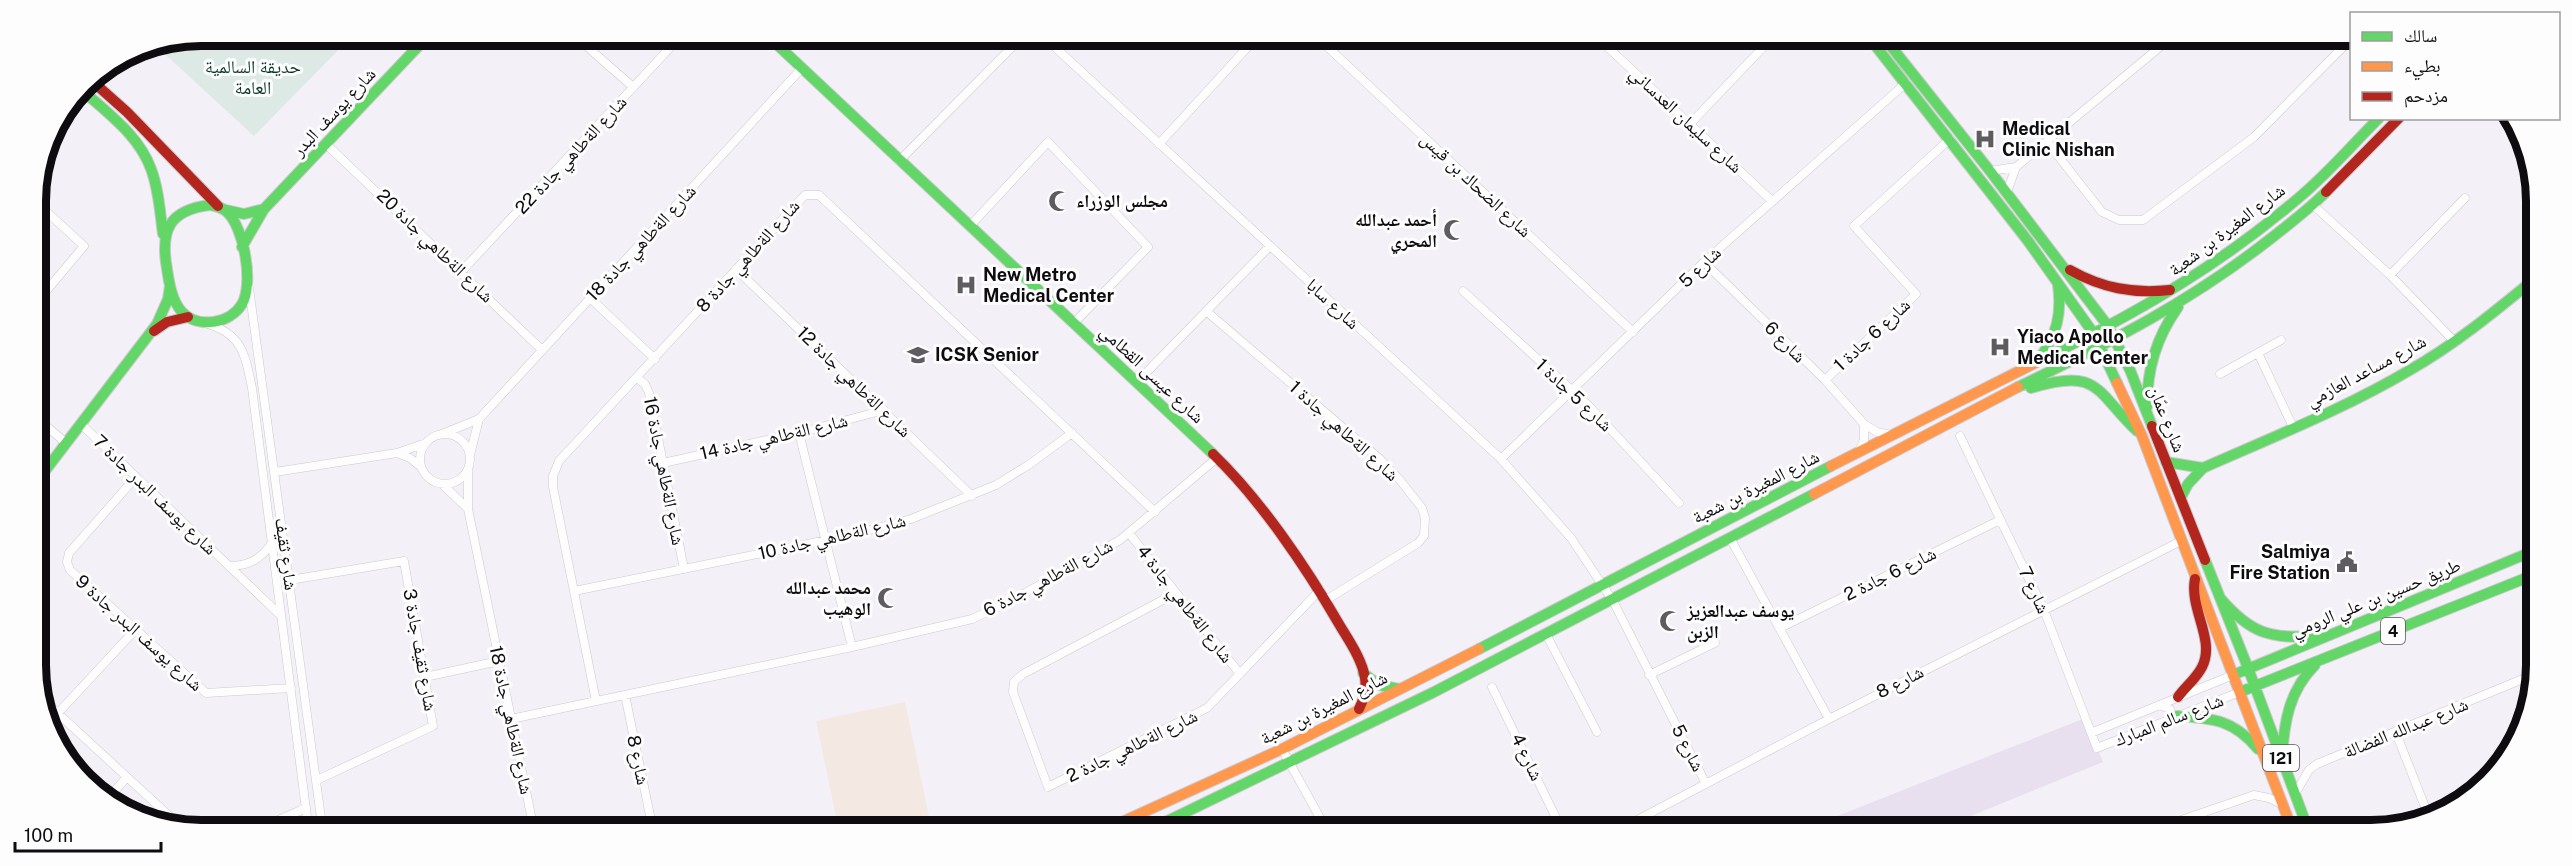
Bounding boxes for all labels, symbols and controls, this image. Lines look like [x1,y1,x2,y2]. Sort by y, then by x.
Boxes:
legend [2350,12,2560,120]
text: سالك [2404,25,2437,46]
text: بطيء [2404,55,2441,81]
park label: حديقة السالمية العامة [205,56,301,98]
street label: شارع سليمان العدساني [1623,62,1747,180]
street label: شارع يوسف البدر [287,63,381,162]
text: مزدحم [2404,85,2448,108]
street label: شارع الةطاهي جادة 22 [511,91,634,221]
place label: Medical Clinic Nishan [2002,118,2115,160]
hospital icon: Medical Clinic Nishan [1973,127,1997,151]
street label: شارع الضحاك بن قيس [1416,128,1536,242]
street label: شارع المغيرة بن شعبة [2165,179,2289,281]
street label: شارع الةطاهي جادة 18 [581,180,703,308]
street label: شارع الةطاهي جادة 20 [369,185,498,310]
mosque icon: مجلس الوزراء [1047,189,1071,213]
place label: مجلس الوزراء [1076,190,1168,212]
street label: شارع الةطاهي جادة 8 [692,195,807,319]
place label: أحمد عبدالله المحري [1355,209,1437,255]
mosque icon: أحمد عبدالله المحري [1442,218,1466,242]
street label: شارع 5 [1674,242,1726,292]
place label: New Metro Medical Center [983,264,1115,306]
hospital icon: New Metro Medical Center [954,273,978,297]
street label: شارع سابا [1302,274,1364,334]
street label: شارع 6 جادة 1 [1829,294,1915,376]
street label: شارع 6 [1760,317,1810,367]
street label: شارع عيسى القطامي [1093,320,1209,430]
street label: شارع الةطاهي جادة 12 [790,322,916,445]
place label: Yiaco Apollo Medical Center [2017,326,2149,368]
street label: شارع مساعد العازمي [2302,330,2432,415]
hospital icon: Yiaco Apollo Medical Center [1988,335,2012,359]
school or university icon: ICSK Senior [906,343,930,367]
place label: ICSK Senior [935,344,1039,365]
street label: شارع 5 جادة 1 [1531,354,1617,436]
street label: شارع الةطاهي جادة 1 [1282,376,1403,489]
street label: شارع عمّان [2144,382,2190,456]
street label: شارع الةطاهي جادة 16 [635,395,689,548]
street label: شارع الةطاهي جادة 14 [698,409,851,468]
street label: شارع يوسف البدر جادة 7 [89,430,221,560]
street label: شارع المغيرة بن شعبة [1689,446,1823,528]
street label: شارع الةطاهي جادة 10 [756,509,909,568]
street label: شارع ثقيف [270,516,302,592]
street label: شارع الةطاهي جادة 6 [979,535,1118,625]
street label: شارع الةطاهي جادة 4 [1129,541,1238,670]
place label: Salmiya Fire Station [2229,541,2330,583]
street label: شارع 6 جادة 2 [1840,542,1940,606]
public building icon: Salmiya Fire Station [2335,550,2359,574]
street label: طريق حسين بن علي الرومي [2288,554,2465,645]
street label: شارع 7 [2014,563,2054,617]
street label: شارع يوسف البدر جادة 9 [71,570,207,696]
place label: محمد عبدالله الوهيب [785,577,871,620]
mosque icon: محمد عبدالله الوهيب [876,586,900,610]
street label: شارع ثقيف جادة 3 [398,587,442,713]
place label: يوسف عبدالعزيز الزبن [1686,600,1794,643]
mosque icon: يوسف عبدالعزيز الزبن [1658,609,1682,633]
road number: 4 [2381,618,2405,644]
street label: شارع الةطاهي جادة 18 [481,644,537,797]
street label: شارع 8 [1873,661,1927,703]
street label: شارع المغيرة بن شعبة [1257,667,1391,749]
street label: شارع سالم المبارك [2111,689,2227,752]
street label: شارع عبدالله الفضالة [2341,693,2471,763]
street label: شارع الةطاهي جادة 2 [1063,705,1203,790]
street label: شارع 5 [1667,721,1709,775]
street label: شارع 4 [1506,730,1548,784]
street label: شارع 8 [622,733,654,787]
road number: 121 [2263,745,2299,771]
scale bar [15,815,160,853]
text: 100 m [24,825,73,846]

